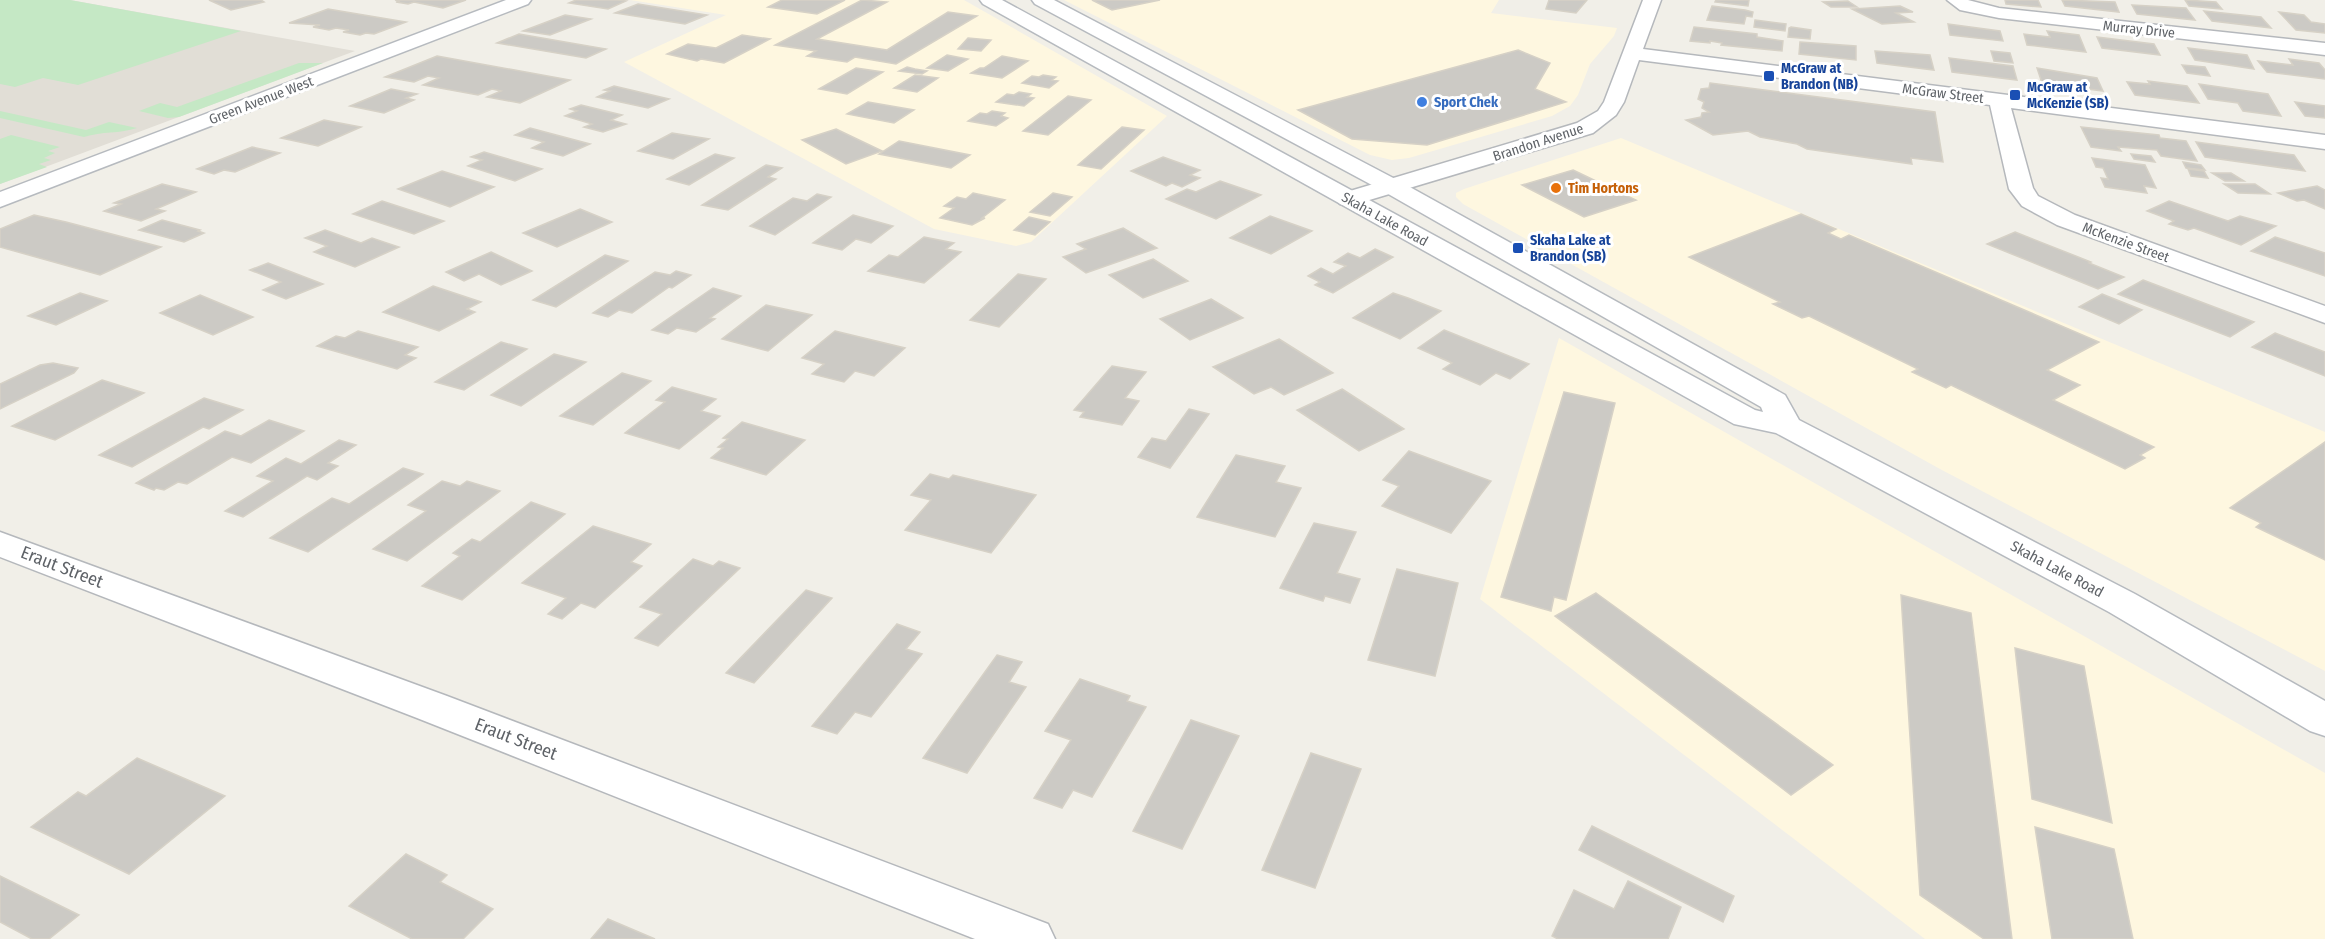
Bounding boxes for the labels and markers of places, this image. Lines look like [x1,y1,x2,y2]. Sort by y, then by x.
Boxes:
place label: McGraw at Brandon (NB) [1781,60,1858,93]
marker: McGraw at Brandon (NB) [1762,69,1776,83]
place label: McGraw at McKenzie (SB) [2027,79,2108,112]
marker: McGraw at McKenzie (SB) [2008,88,2022,102]
place label: Sport Chek [1434,94,1499,111]
marker: Sport Chek [1415,95,1429,109]
place label: Tim Hortons [1568,180,1639,197]
marker: Tim Hortons [1549,181,1563,195]
place label: Skaha Lake at Brandon (SB) [1530,232,1612,265]
marker: Skaha Lake at Brandon (SB) [1511,241,1525,255]

